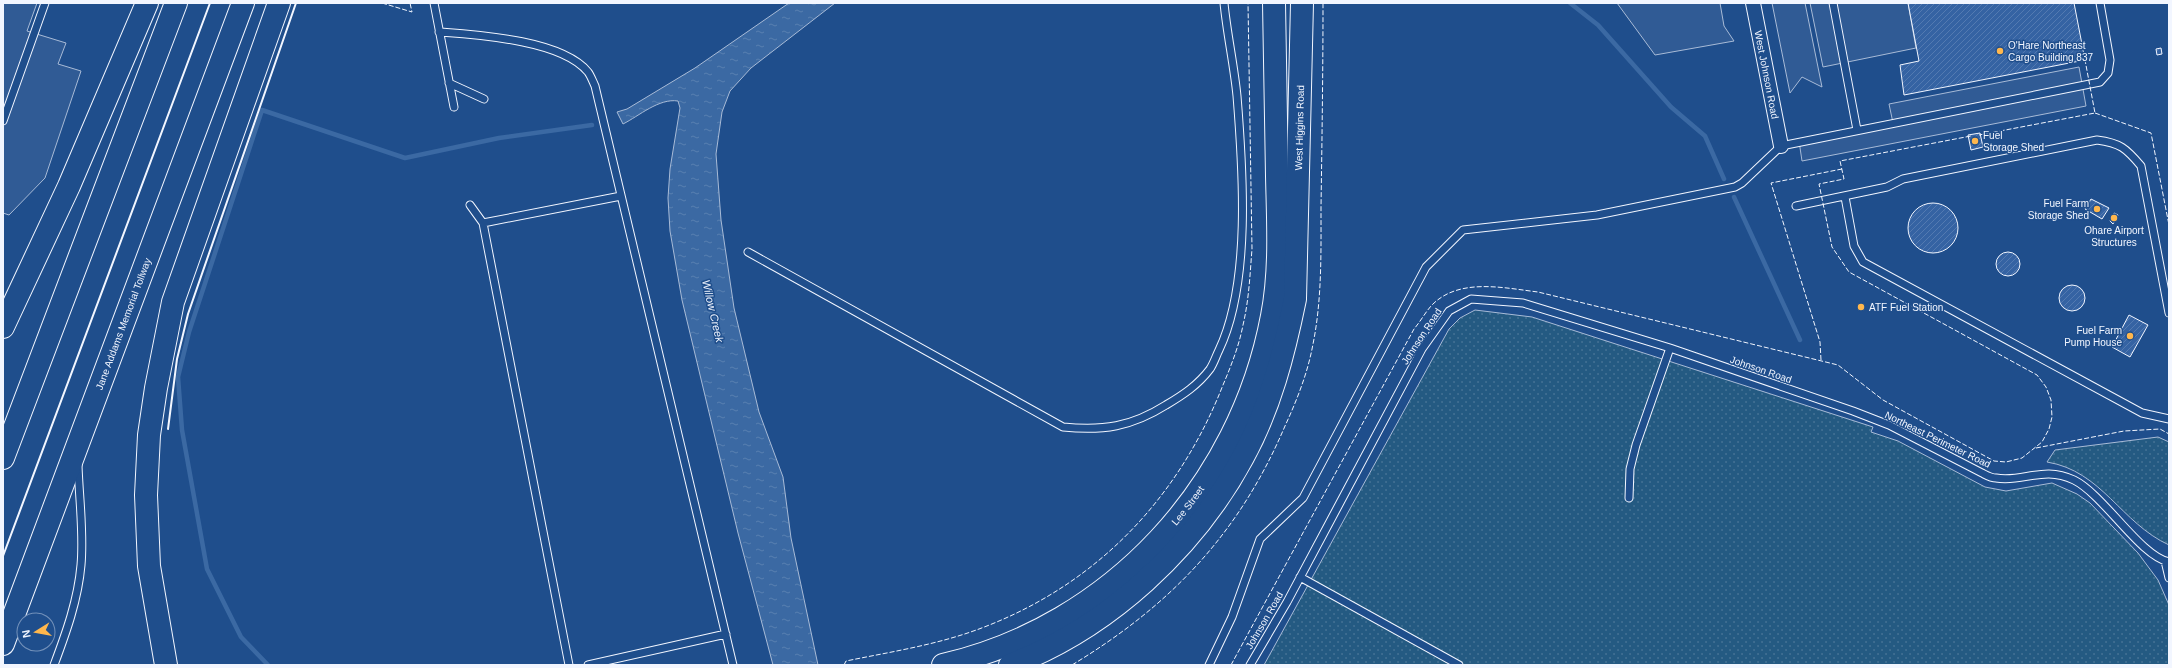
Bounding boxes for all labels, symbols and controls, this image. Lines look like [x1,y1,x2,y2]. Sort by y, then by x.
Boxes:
street label: West Johnson Road [1753,30,1781,120]
place label: O'Hare Northeast Cargo Building 837 [2008,40,2093,63]
marker: O'Hare Northeast Cargo Building 837 [1995,46,2005,56]
street label: West Higgins Road [1293,85,1306,171]
place label: Fuel Storage Shed [1983,130,2044,153]
marker: Fuel Storage Shed [1970,136,1980,146]
place label: Fuel Farm Storage Shed [2028,198,2089,221]
marker: Fuel Farm Storage Shed [2092,204,2102,214]
marker: Ohare Airport Structures [2109,213,2119,223]
place label: Ohare Airport Structures [2084,225,2144,248]
street label: Jane Addams Memorial Tollway [94,256,153,391]
water label: Willow Creek [700,278,726,344]
marker: ATF Fuel Station [1856,302,1866,312]
place label: ATF Fuel Station [1869,302,1943,313]
street label: Johnson Road [1399,306,1444,366]
place label: Fuel Farm Pump House [2064,325,2122,348]
marker: Fuel Farm Pump House [2125,331,2135,341]
street label: Johnson Road [1729,354,1793,385]
street label: Northeast Perimeter Road [1883,409,1992,470]
street label: Lee Street [1169,484,1206,527]
street label: Johnson Road [1244,590,1285,651]
north arrow [16,612,56,652]
text: N [20,629,33,639]

